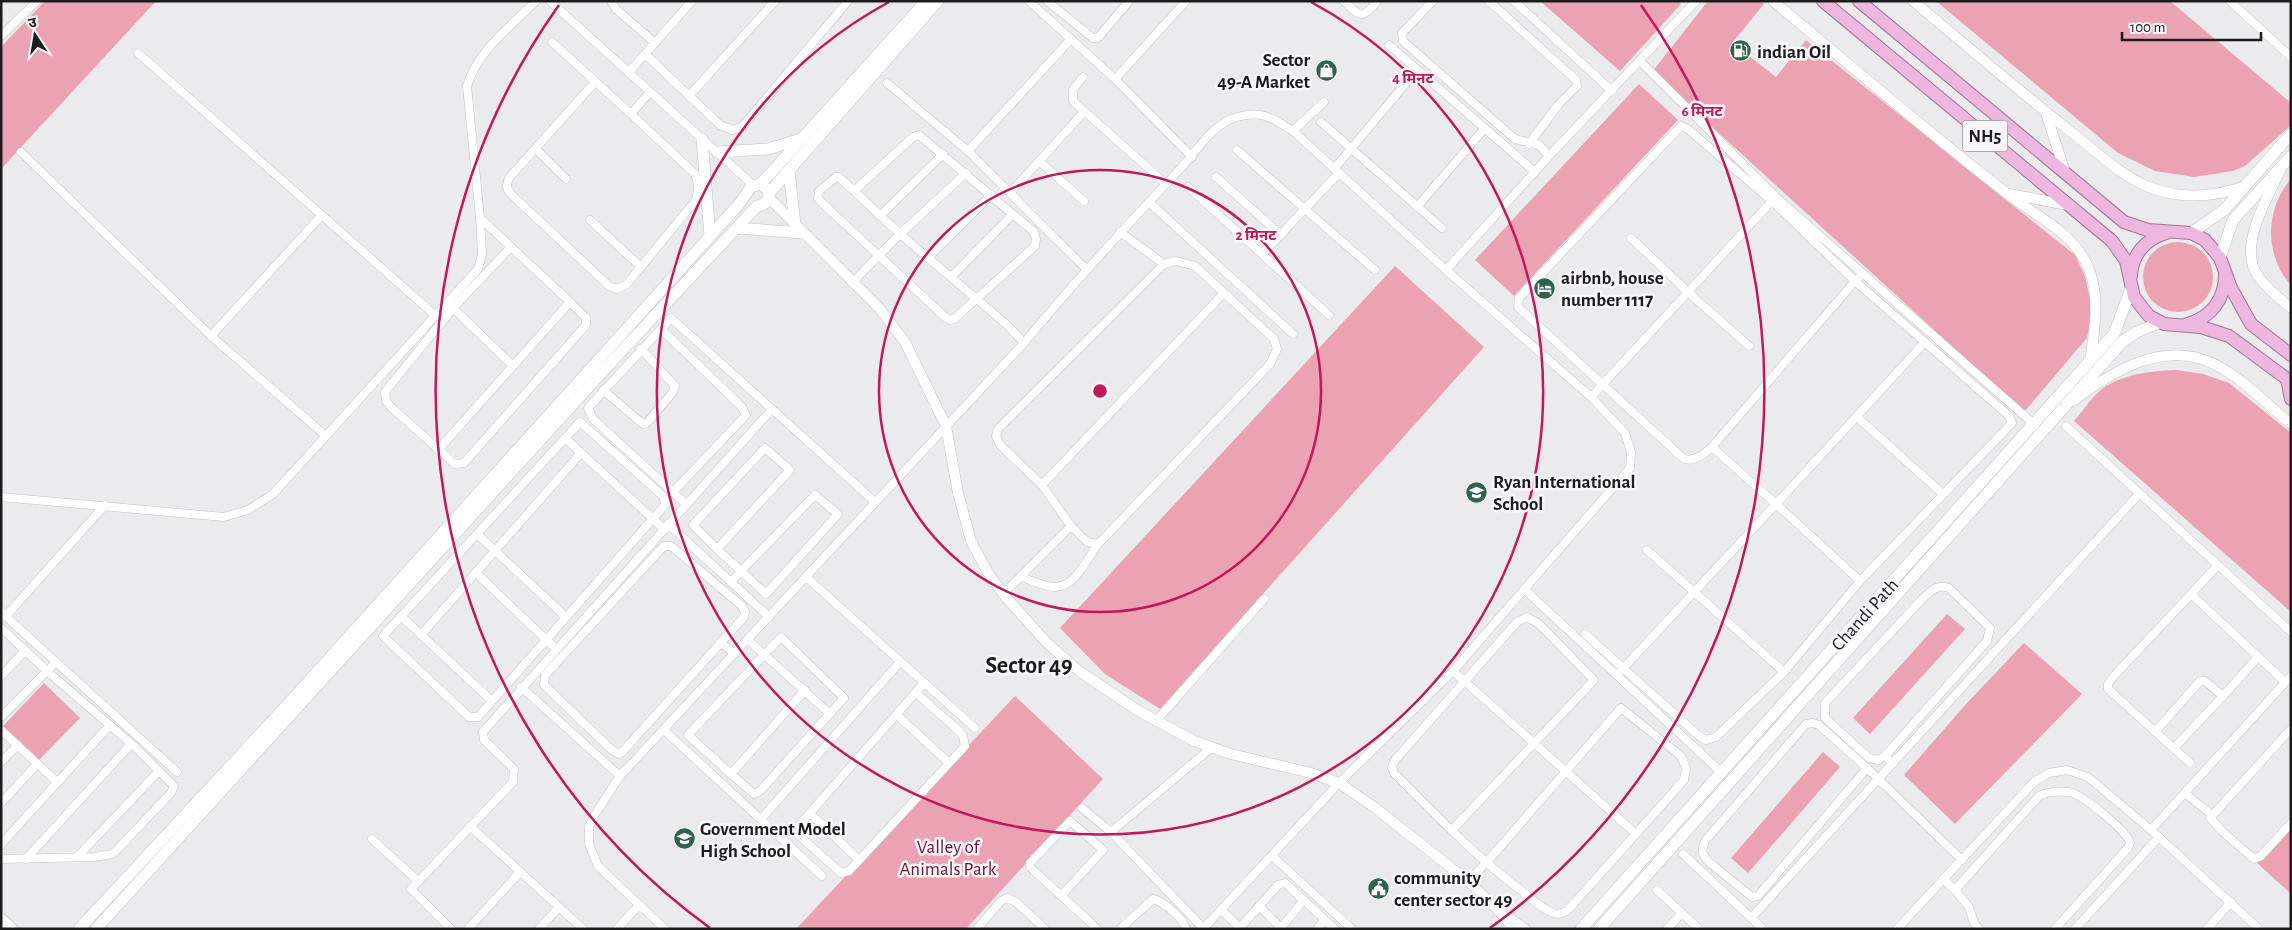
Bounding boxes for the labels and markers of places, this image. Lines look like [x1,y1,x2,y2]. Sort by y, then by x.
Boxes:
fuel station icon: indian Oil [1729,39,1753,63]
place label: indian Oil [1757,43,1831,62]
place label: Sector 49-A Market [1217,51,1311,92]
shop icon: Sector 49-A Market [1314,58,1338,82]
place label: airbnb, house number 1117 [1561,269,1664,310]
hotel icon: airbnb, house number 1117 [1533,276,1557,300]
centre of rings [1091,382,1109,400]
place label: Ryan International School [1493,473,1636,514]
school or university icon: Ryan International School [1465,480,1489,504]
place label: Government Model High School [700,820,846,861]
school or university icon: Government Model High School [672,827,696,851]
place label: community center sector 49 [1394,869,1512,910]
public building icon: community center sector 49 [1366,876,1390,900]

